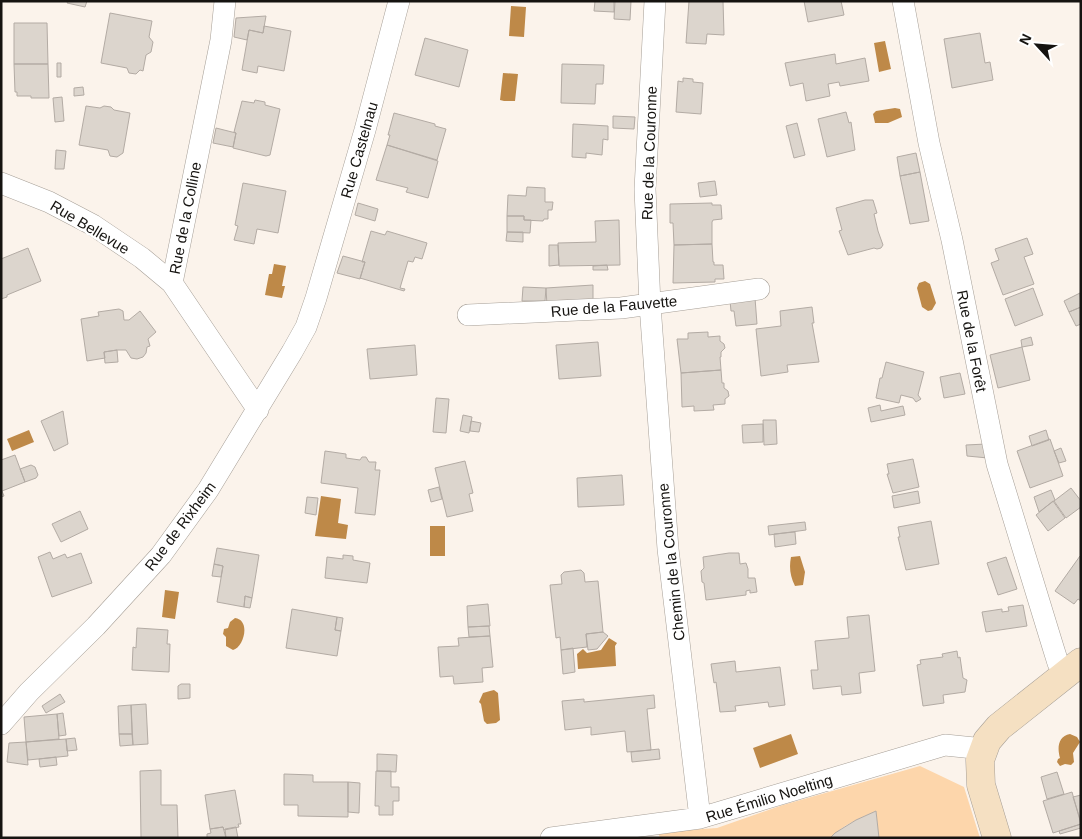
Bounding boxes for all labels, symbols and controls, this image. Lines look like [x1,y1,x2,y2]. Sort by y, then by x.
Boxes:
north arrow [1012,20,1062,70]
text: N [1016,31,1035,47]
street label: Rue de la Couronne [638,86,660,220]
street label: Rue Castelnau [337,100,381,200]
street label: Rue de la Colline [166,160,204,276]
street label: Rue Bellevue [47,197,133,257]
street label: Rue de la Forêt [954,289,990,394]
street label: Rue de la Fauvette [550,292,678,320]
street label: Rue de Rixheim [141,478,219,574]
street label: Chemin de la Couronne [654,482,688,642]
street label: Rue Émilio Noelting [704,771,834,825]

